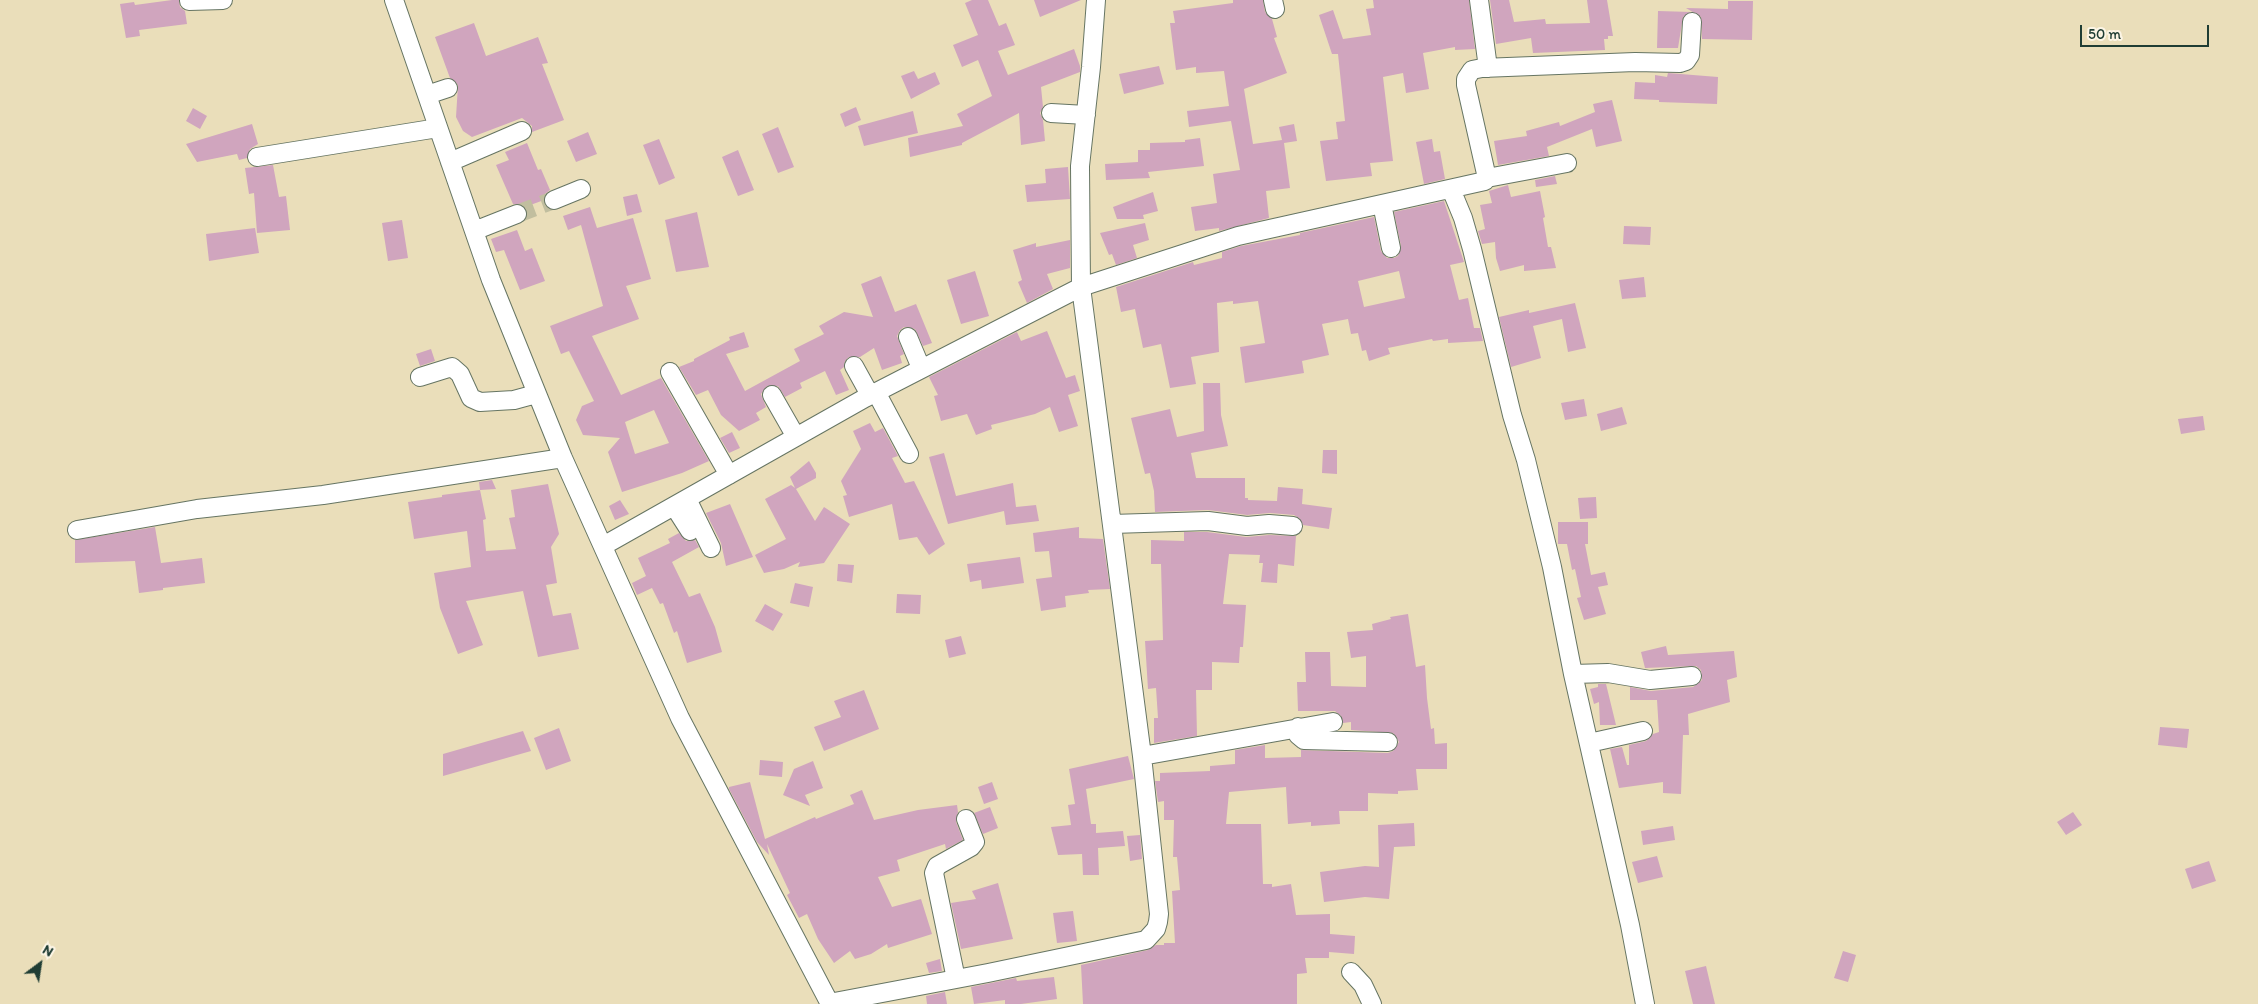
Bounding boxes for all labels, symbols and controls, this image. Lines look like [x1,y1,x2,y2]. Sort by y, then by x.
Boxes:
scale bar [2083,15,2212,47]
text: 50 m [2088,25,2121,43]
north arrow [15,939,65,989]
text: N [40,941,56,960]

